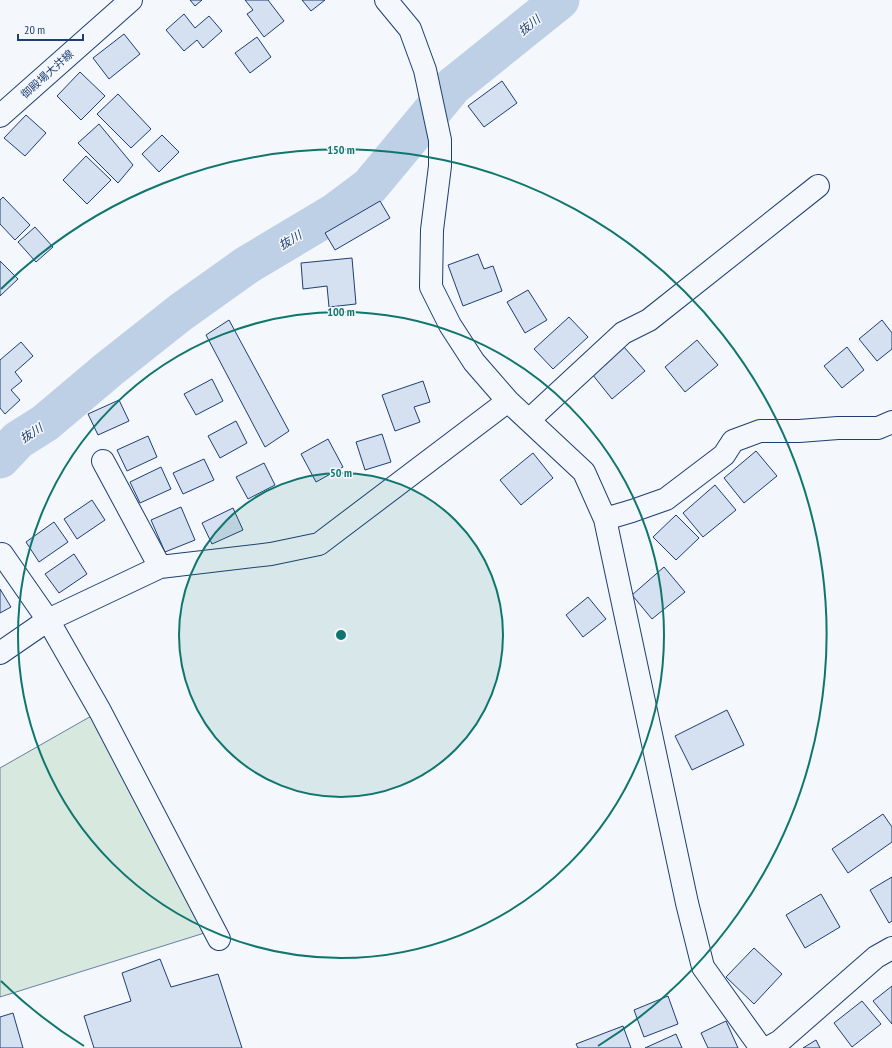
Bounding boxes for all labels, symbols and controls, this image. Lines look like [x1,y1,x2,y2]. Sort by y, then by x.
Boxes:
water label: 抜川 [515,10,545,38]
scale bar [18,16,83,42]
text: 20 m [24,22,45,37]
street label: 御殿場大井線 [17,47,76,102]
text: 150 m [327,142,355,157]
water label: 抜川 [276,226,306,253]
text: 100 m [327,304,355,319]
water label: 抜川 [17,419,47,446]
text: 50 m [330,465,352,480]
centre of rings [334,628,348,642]

